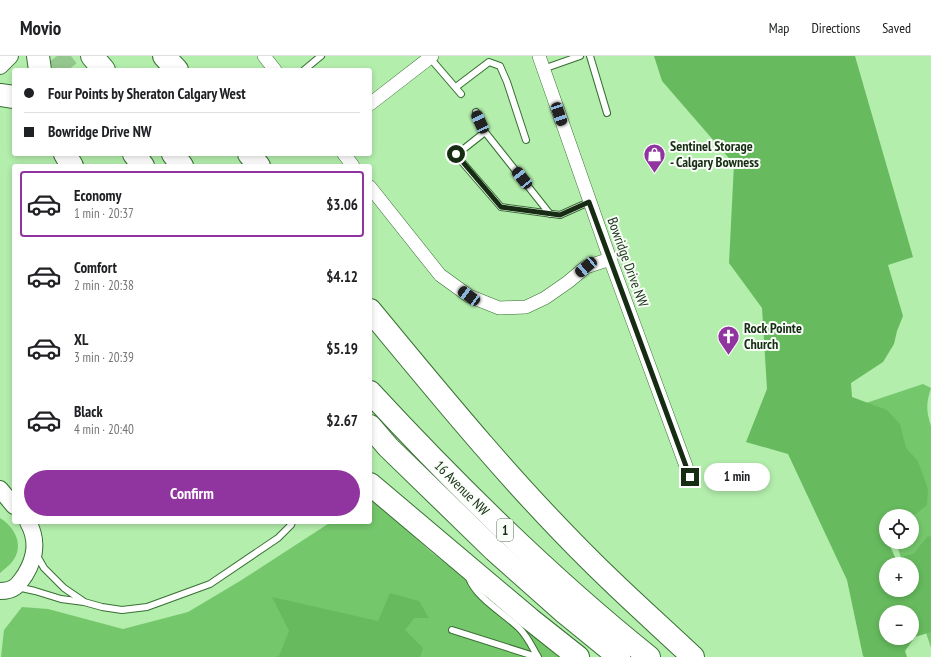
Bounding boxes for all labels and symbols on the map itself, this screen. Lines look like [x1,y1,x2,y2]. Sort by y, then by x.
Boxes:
car [549,101,569,127]
car [469,109,491,135]
place label: Sentinel Storage - Calgary Bowness [670,137,759,171]
shop icon: Sentinel Storage - Calgary Bowness [641,141,667,174]
route start [447,145,465,163]
car [510,165,534,191]
street label: Bowridge Drive NW [603,215,653,310]
car [573,255,599,279]
car [456,284,482,308]
place label: Rock Pointe Church [744,319,802,353]
church icon: Rock Pointe Church [715,323,741,356]
street label: 16 Avenue NW [431,457,494,520]
callout: 1 min [704,463,770,491]
route end [681,468,699,486]
road number: 1 [497,519,513,541]

